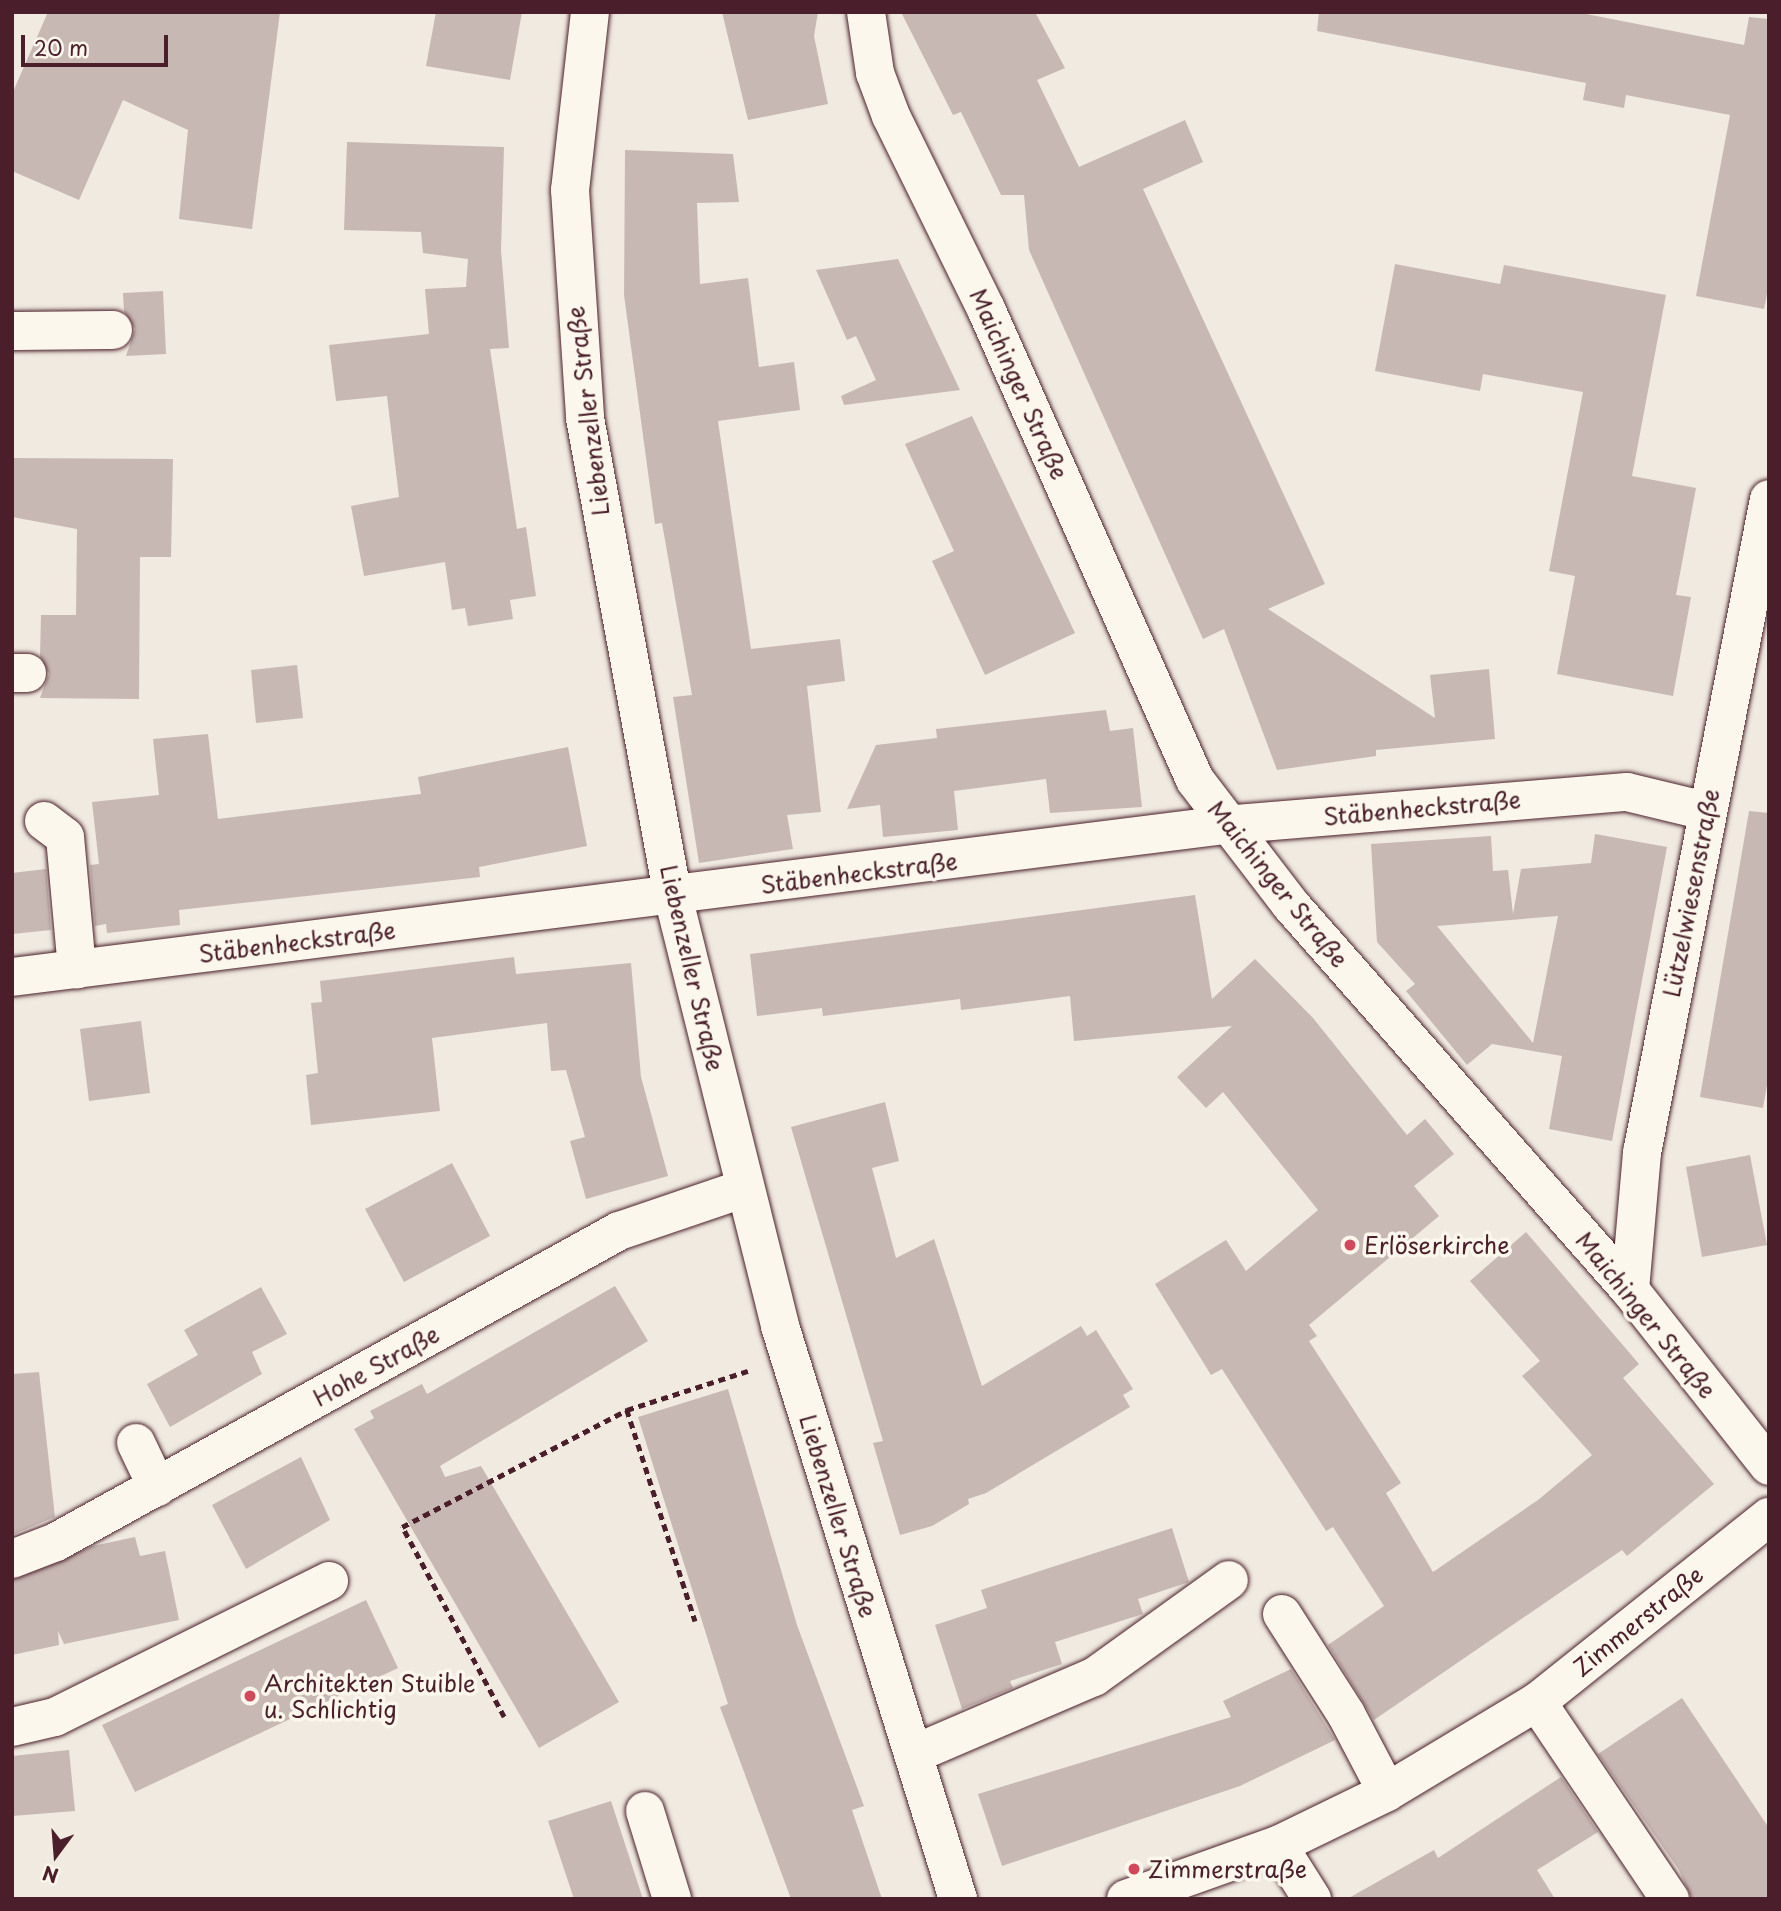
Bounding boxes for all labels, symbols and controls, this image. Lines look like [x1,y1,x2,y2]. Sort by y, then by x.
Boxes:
scale bar [24,21,172,65]
text: 20 m [34,31,88,63]
street label: Maichinger Straße [964,284,1074,484]
street label: Liebenzeller Straße [561,304,615,518]
street label: Stäbenheckstraße [1322,786,1522,830]
street label: Lützelwiesenstraße [1657,787,1725,999]
street label: Maichinger Straße [1202,795,1354,973]
street label: Stäbenheckstraße [759,847,959,899]
street label: Liebenzeller Straße [655,862,729,1074]
street label: Stäbenheckstraße [197,916,397,968]
street label: Maichinger Straße [1570,1226,1722,1404]
place label: Erlöserkirche [1364,1231,1509,1259]
marker: Erlöserkirche [1342,1237,1358,1253]
street label: Hohe Straße [308,1320,444,1412]
street label: Liebenzeller Straße [794,1411,882,1621]
street label: Zimmerstraße [1568,1560,1708,1682]
place label: Architekten Stuible u. Schlichtig [264,1669,476,1723]
marker: Architekten Stuible u. Schlichtig [242,1688,258,1704]
north arrow [21,1820,91,1890]
place label: Zimmerstraße [1148,1855,1307,1883]
text: N [39,1860,61,1891]
marker: Zimmerstraße [1126,1861,1142,1877]

